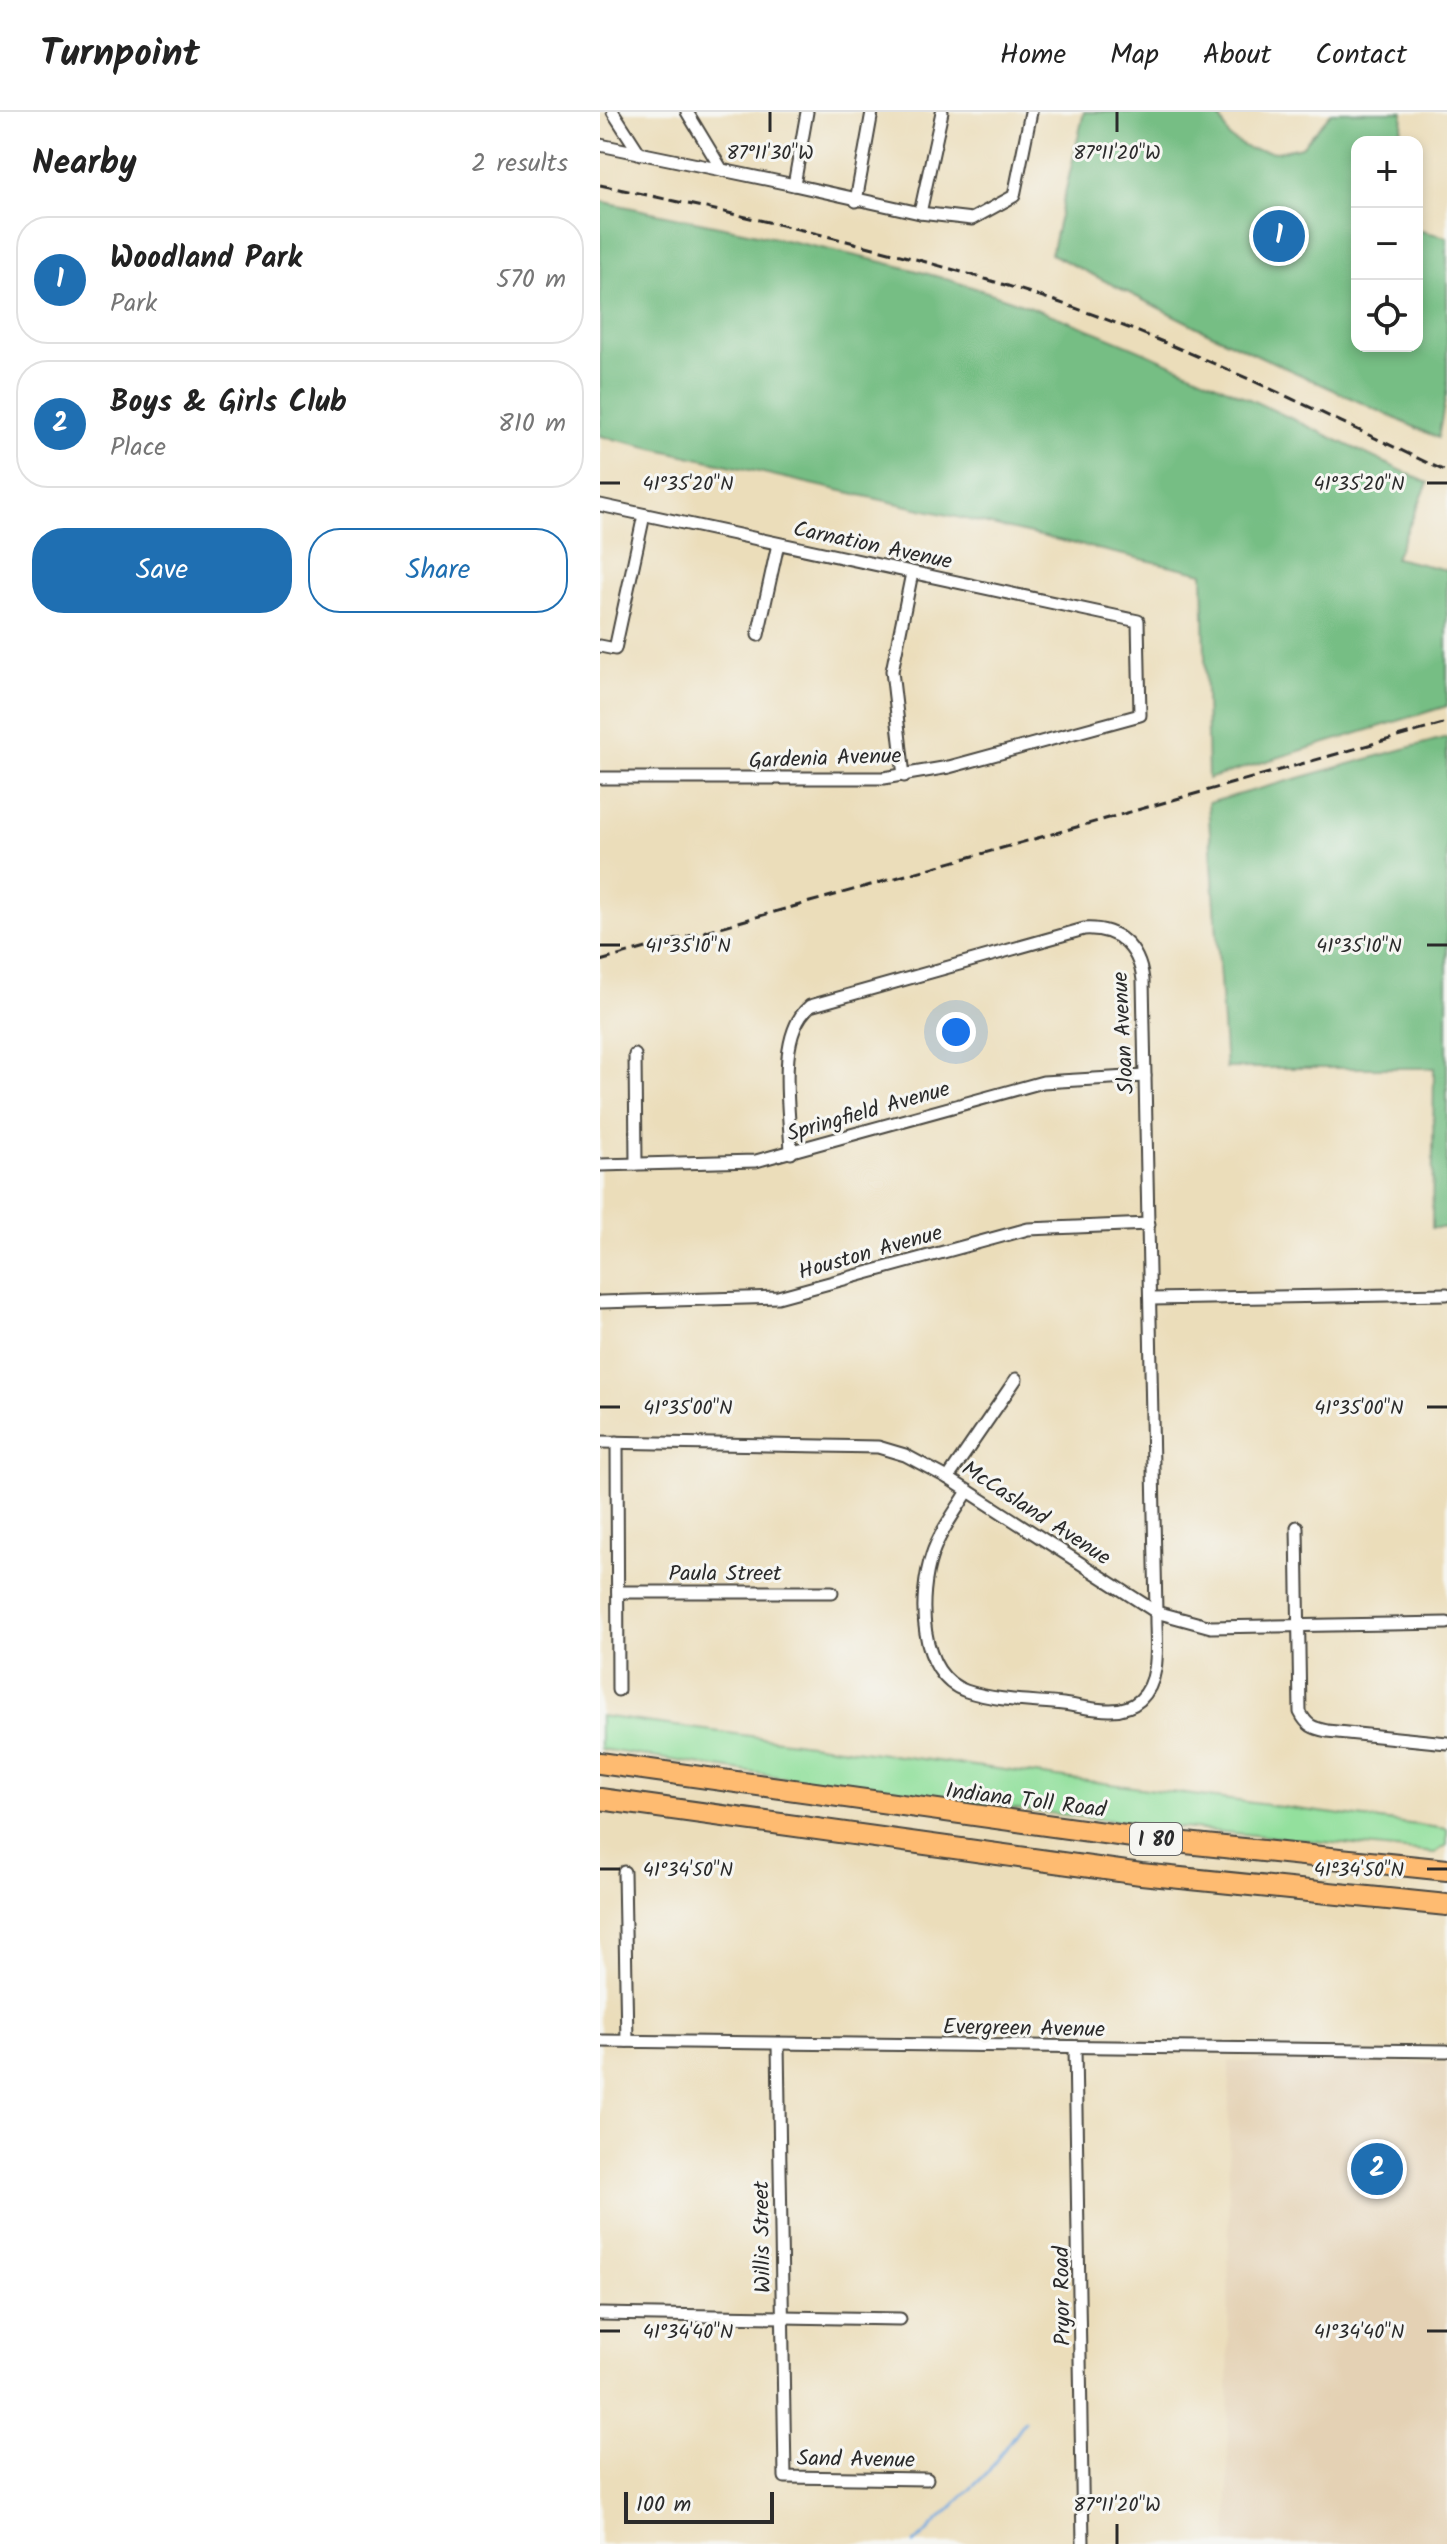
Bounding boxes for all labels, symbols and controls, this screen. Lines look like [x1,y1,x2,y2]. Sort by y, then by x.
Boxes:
text: Turnpoint [40,25,200,85]
text: Home [1000,33,1066,78]
text: Map [1110,33,1159,78]
text: About [1203,33,1271,78]
text: Contact [1315,33,1407,78]
map controls [1351,136,1423,352]
button: + [1351,136,1423,208]
text: Nearby [32,137,137,191]
text: 87°11'30"W [726,138,814,170]
text: 87°11'20"W [1073,138,1161,170]
text: 2 results [471,143,568,185]
pin: 1 [1253,206,1305,266]
button: − [1351,208,1423,280]
text: Woodland Park [110,235,302,283]
text: 1 [56,259,64,301]
text: 570 m [496,259,566,301]
button: locate [1351,280,1423,352]
text: Park [110,283,157,325]
text: Boys & Girls Club [110,379,347,427]
text: 2 [52,403,68,445]
text: 810 m [498,403,566,445]
text: Place [110,427,166,469]
text: 41°35'20"N [643,469,733,501]
text: 41°35'20"N [1314,469,1404,501]
street label: Carnation Avenue [790,513,955,580]
button: Save [32,528,292,613]
button: Share [308,528,568,613]
street label: Gardenia Avenue [748,739,902,780]
text: 41°35'10"N [645,931,731,963]
text: 41°35'10"N [1316,931,1402,963]
street label: Sloan Avenue [1104,971,1145,1095]
your location [936,1012,976,1052]
street label: Springfield Avenue [783,1072,955,1152]
street label: Houston Avenue [795,1216,947,1291]
text: 41°35'00"N [643,1393,733,1425]
text: 41°35'00"N [1314,1393,1404,1425]
street label: McCasland Avenue [954,1453,1117,1576]
street label: Paula Street [668,1557,782,1592]
street label: Indiana Toll Road [943,1774,1109,1829]
road number: I 80 [1130,1823,1182,1855]
text: 41°34'50"N [643,1855,733,1887]
text: 41°34'50"N [1314,1855,1404,1887]
street label: Evergreen Avenue [943,2011,1105,2048]
pin: 2 [1351,2139,1403,2199]
street label: Willis Street [745,2180,782,2293]
street label: Pryor Road [1045,2245,1082,2346]
text: 41°34'40"N [643,2317,733,2349]
text: 41°34'40"N [1314,2317,1404,2349]
street label: Sand Avenue [797,2442,915,2479]
scale bar [624,2488,774,2524]
text: 100 m [636,2488,691,2523]
text: 87°11'20"W [1073,2490,1161,2522]

